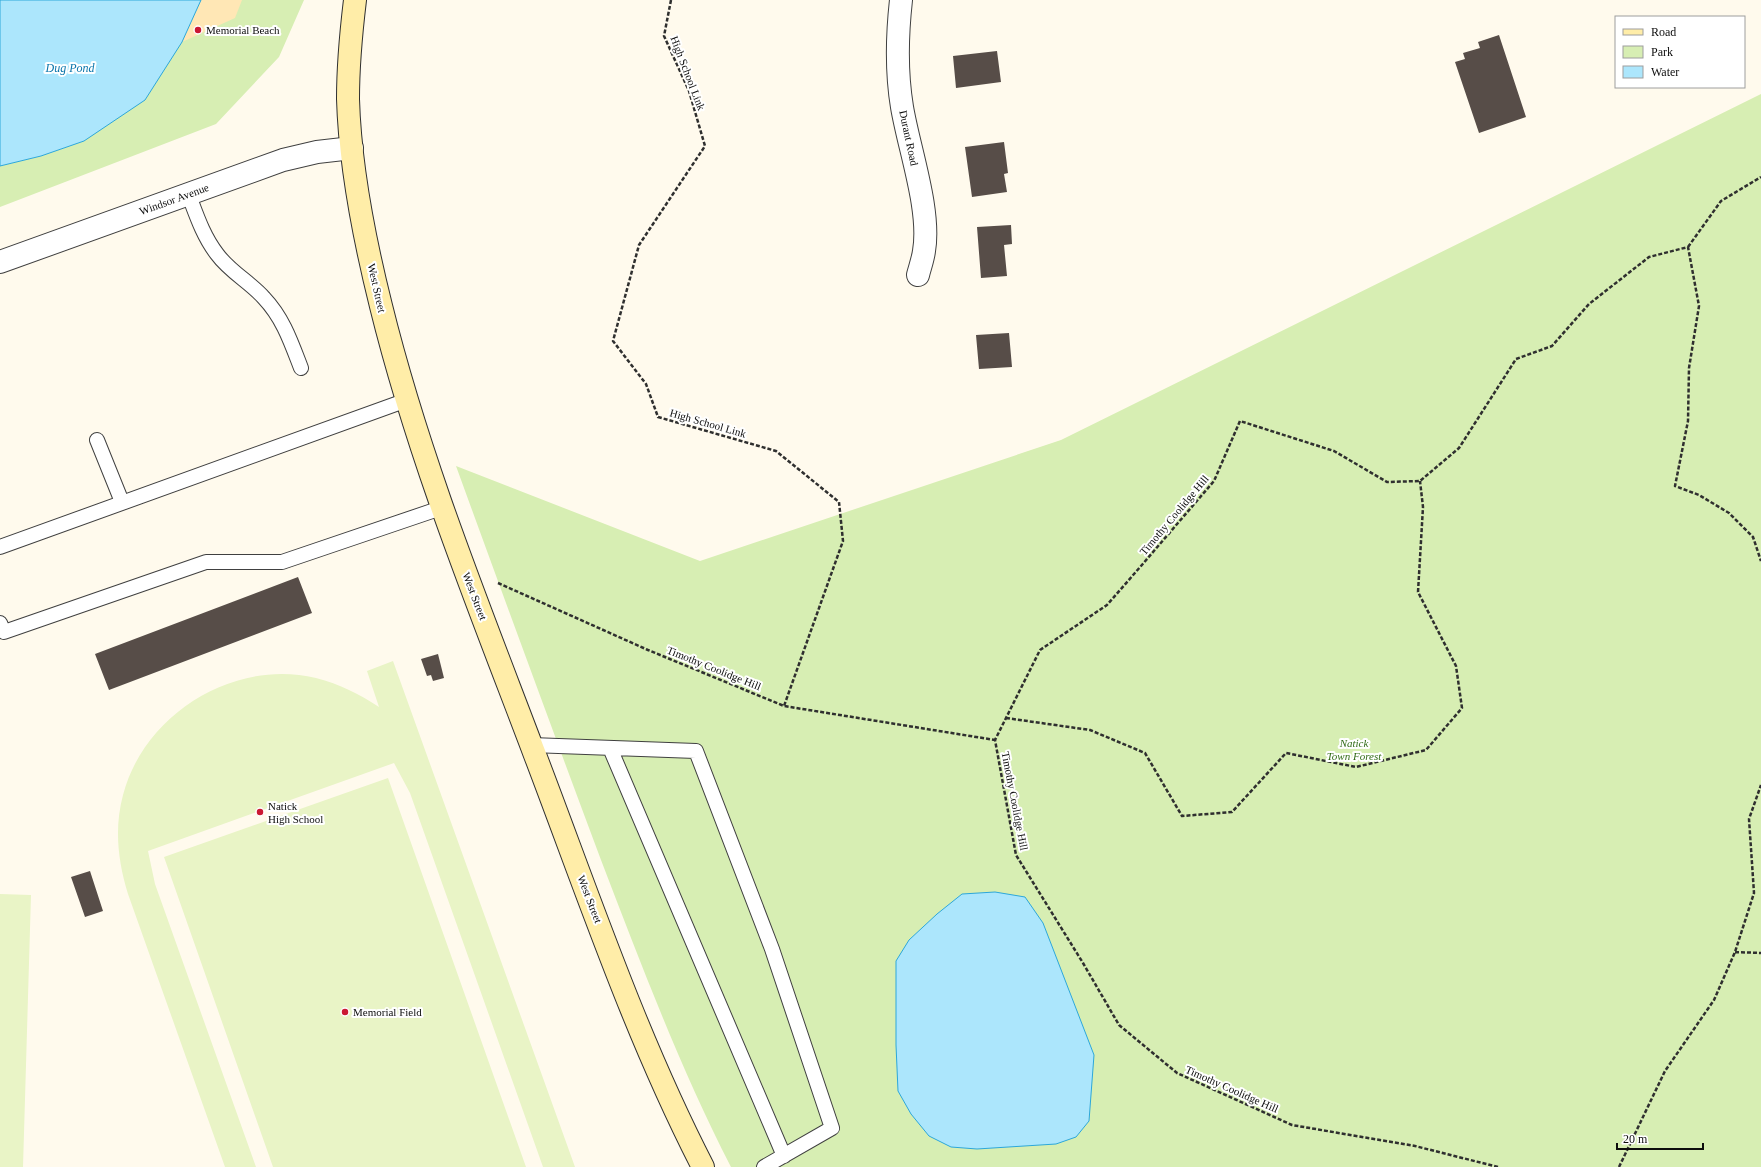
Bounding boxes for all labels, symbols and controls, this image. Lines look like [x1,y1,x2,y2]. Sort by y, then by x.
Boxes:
legend [1615,16,1745,88]
place label: Memorial Beach [206,24,280,36]
marker: Memorial Beach [193,25,203,35]
text: Road [1651,25,1676,39]
street label: High School Link [668,34,708,112]
text: Park [1651,45,1673,59]
water label: Dug Pond [45,61,95,75]
text: Water [1651,65,1679,79]
street label: Durant Road [897,109,921,167]
street label: Windsor Avenue [138,181,210,217]
street label: West Street [366,262,388,314]
street label: High School Link [668,406,748,440]
street label: Timothy Coolidge Hill [1137,473,1211,557]
street label: West Street [460,570,490,622]
street label: Timothy Coolidge Hill [665,644,763,692]
park label: Natick Town Forest [1327,737,1382,762]
street label: Timothy Coolidge Hill [1000,751,1030,851]
place label: Natick High School [268,800,323,825]
marker: Natick High School [255,807,265,817]
street label: West Street [575,873,605,925]
place label: Memorial Field [353,1006,422,1018]
marker: Memorial Field [340,1007,350,1017]
street label: Timothy Coolidge Hill [1184,1063,1280,1115]
scale bar [1617,1125,1703,1151]
text: 20 m [1623,1132,1648,1146]

